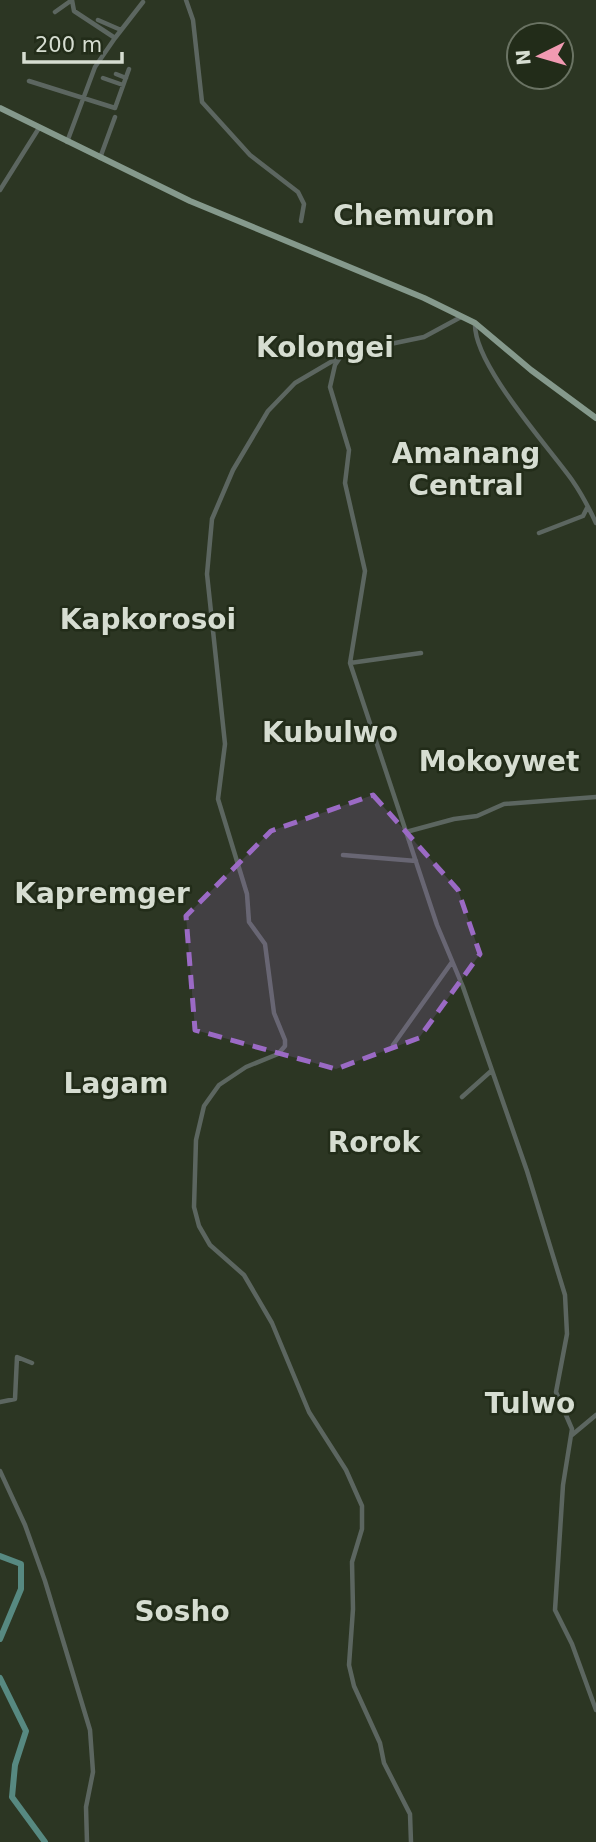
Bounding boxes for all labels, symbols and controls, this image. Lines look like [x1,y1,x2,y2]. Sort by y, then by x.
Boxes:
scale bar [24,21,122,65]
north arrow [505,21,575,91]
text: 200 m [35,33,102,57]
text: N [511,49,535,66]
district label: Chemuron [333,199,495,232]
district label: Kolongei [256,331,394,364]
district label: Amanang Central [392,437,540,502]
district label: Kapkorosoi [60,603,236,636]
district label: Kubulwo [262,716,398,749]
district label: Mokoywet [419,745,579,778]
district label: Kapremger [14,877,190,910]
district label: Lagam [64,1067,168,1100]
district label: Rorok [328,1126,422,1159]
district label: Tulwo [485,1387,575,1420]
district label: Sosho [134,1595,230,1628]

